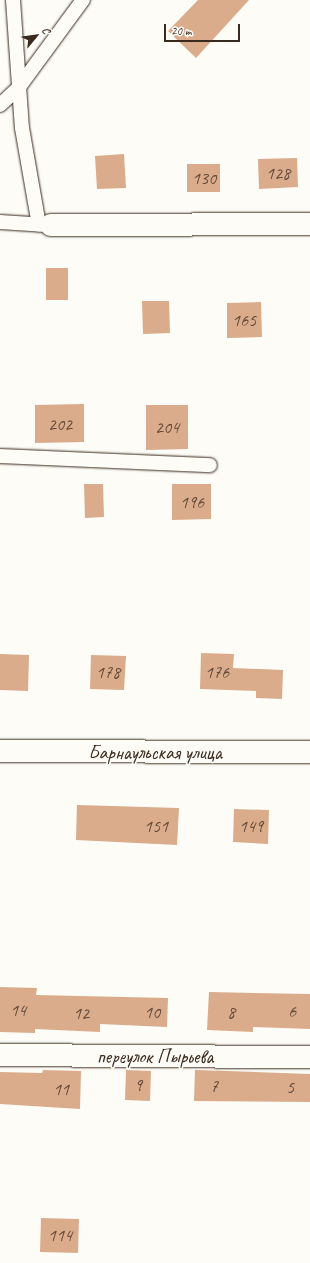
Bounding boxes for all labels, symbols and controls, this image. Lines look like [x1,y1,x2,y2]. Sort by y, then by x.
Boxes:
north arrow [16,16,56,56]
scale bar [166,16,242,42]
text: 20 m [171,23,191,39]
text: С [39,24,54,36]
house number: 128 [266,162,290,184]
house number: 130 [192,167,216,189]
house number: 165 [232,309,256,331]
house number: 202 [48,413,72,435]
house number: 204 [155,416,179,438]
house number: 196 [180,491,204,513]
house number: 178 [96,661,120,683]
house number: 176 [205,661,229,683]
street label: Барнаульская улица [88,740,222,764]
house number: 151 [144,815,168,837]
house number: 149 [239,815,263,837]
house number: 14 [10,999,26,1021]
house number: 6 [288,1000,296,1022]
house number: 10 [144,1001,160,1023]
house number: 8 [227,1001,235,1023]
house number: 12 [73,1002,89,1024]
street label: переулок Пырьева [97,1044,213,1068]
house number: 9 [134,1074,142,1096]
house number: 7 [210,1075,218,1097]
house number: 5 [286,1076,294,1098]
house number: 11 [53,1078,69,1100]
house number: 114 [48,1224,72,1246]

